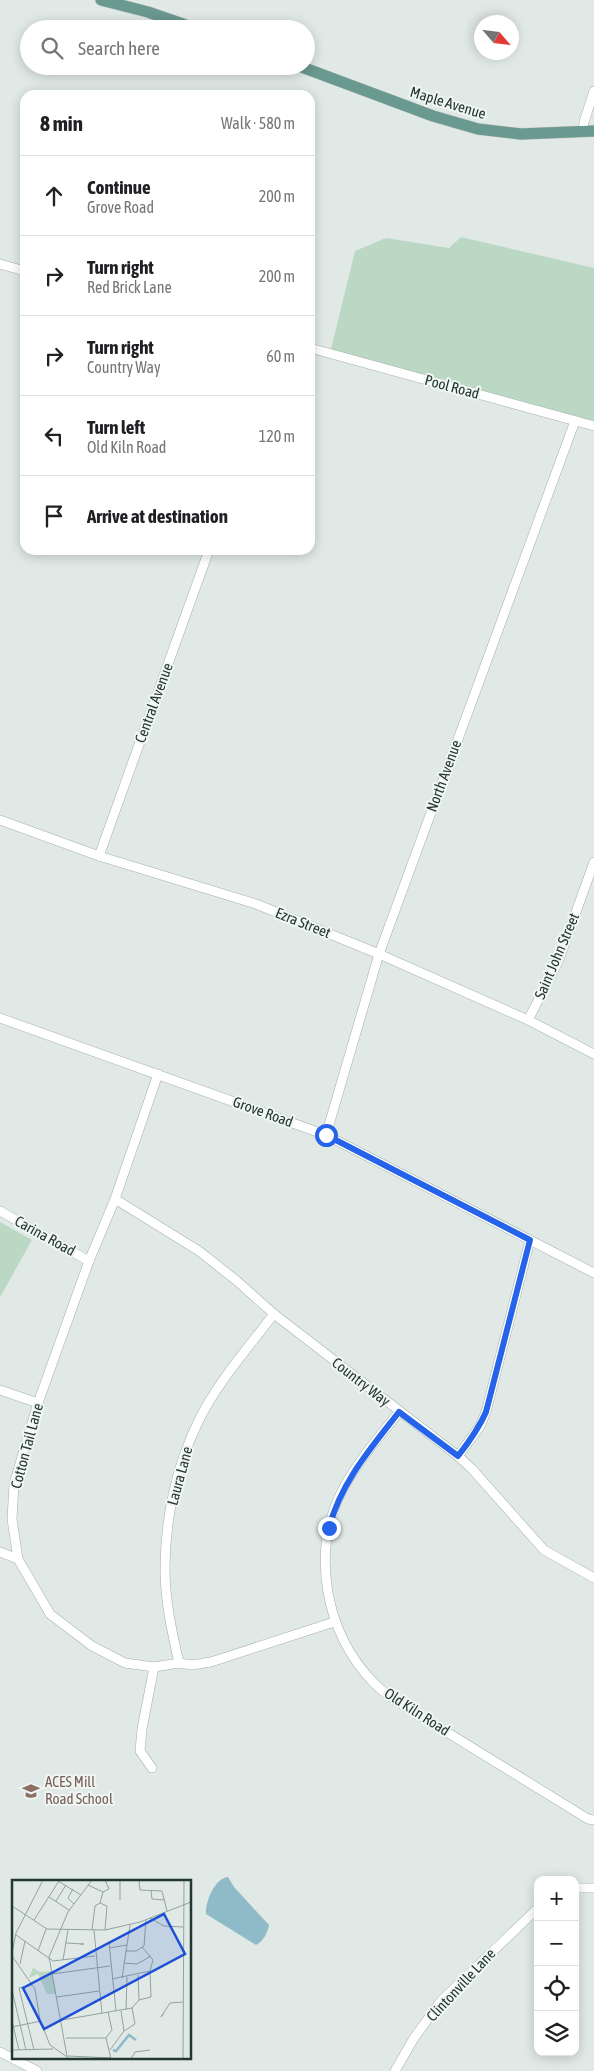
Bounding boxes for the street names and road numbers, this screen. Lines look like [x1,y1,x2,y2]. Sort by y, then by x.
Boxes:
street label: Maple Avenue [408,83,488,122]
street label: Pool Road [423,371,481,402]
street label: Central Avenue [131,660,176,745]
street label: North Avenue [423,737,464,814]
street label: Ezra Street [273,904,333,941]
street label: Saint John Street [531,910,582,1001]
street label: Grove Road [231,1093,296,1130]
street label: Carina Road [12,1212,78,1259]
street label: Country Way [329,1354,394,1410]
street label: Cotton Tail Lane [7,1401,46,1490]
street label: Laura Lane [164,1444,196,1507]
street label: Old Kiln Road [381,1684,453,1739]
street label: Clintonville Lane [423,1945,499,2025]

